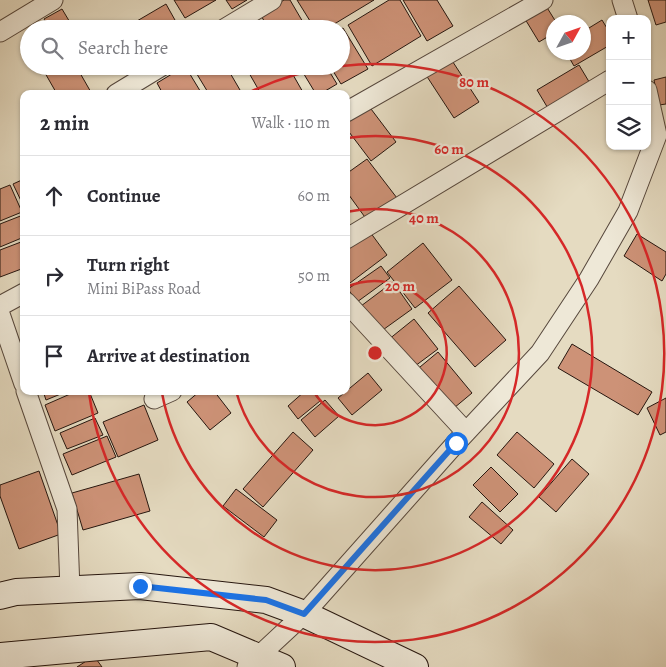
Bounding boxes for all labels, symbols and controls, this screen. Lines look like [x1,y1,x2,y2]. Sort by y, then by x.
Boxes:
north arrow [546,15,591,60]
map controls [606,15,651,150]
button: + [606,15,651,60]
search box [20,20,350,75]
icon: search [38,34,66,62]
text: Search here [78,35,168,61]
button: − [606,60,651,105]
text: 80 m [459,72,489,92]
button: layers [606,105,651,150]
text: 2 min [40,109,89,137]
text: Walk · 110 m [252,112,330,134]
text: 60 m [434,139,464,159]
icon: ahead [40,182,68,210]
text: Continue [87,183,161,209]
text: 60 m [298,185,330,207]
text: 40 m [409,208,439,228]
text: Turn right [87,252,169,278]
icon: right [40,262,68,290]
text: 50 m [298,265,330,287]
text: 20 m [385,276,415,296]
text: Mini BiPass Road [87,278,201,300]
icon: arrive [40,342,68,370]
text: Arrive at destination [87,343,250,369]
centre of rings [366,344,384,362]
route start [445,432,468,455]
route end [129,575,152,598]

